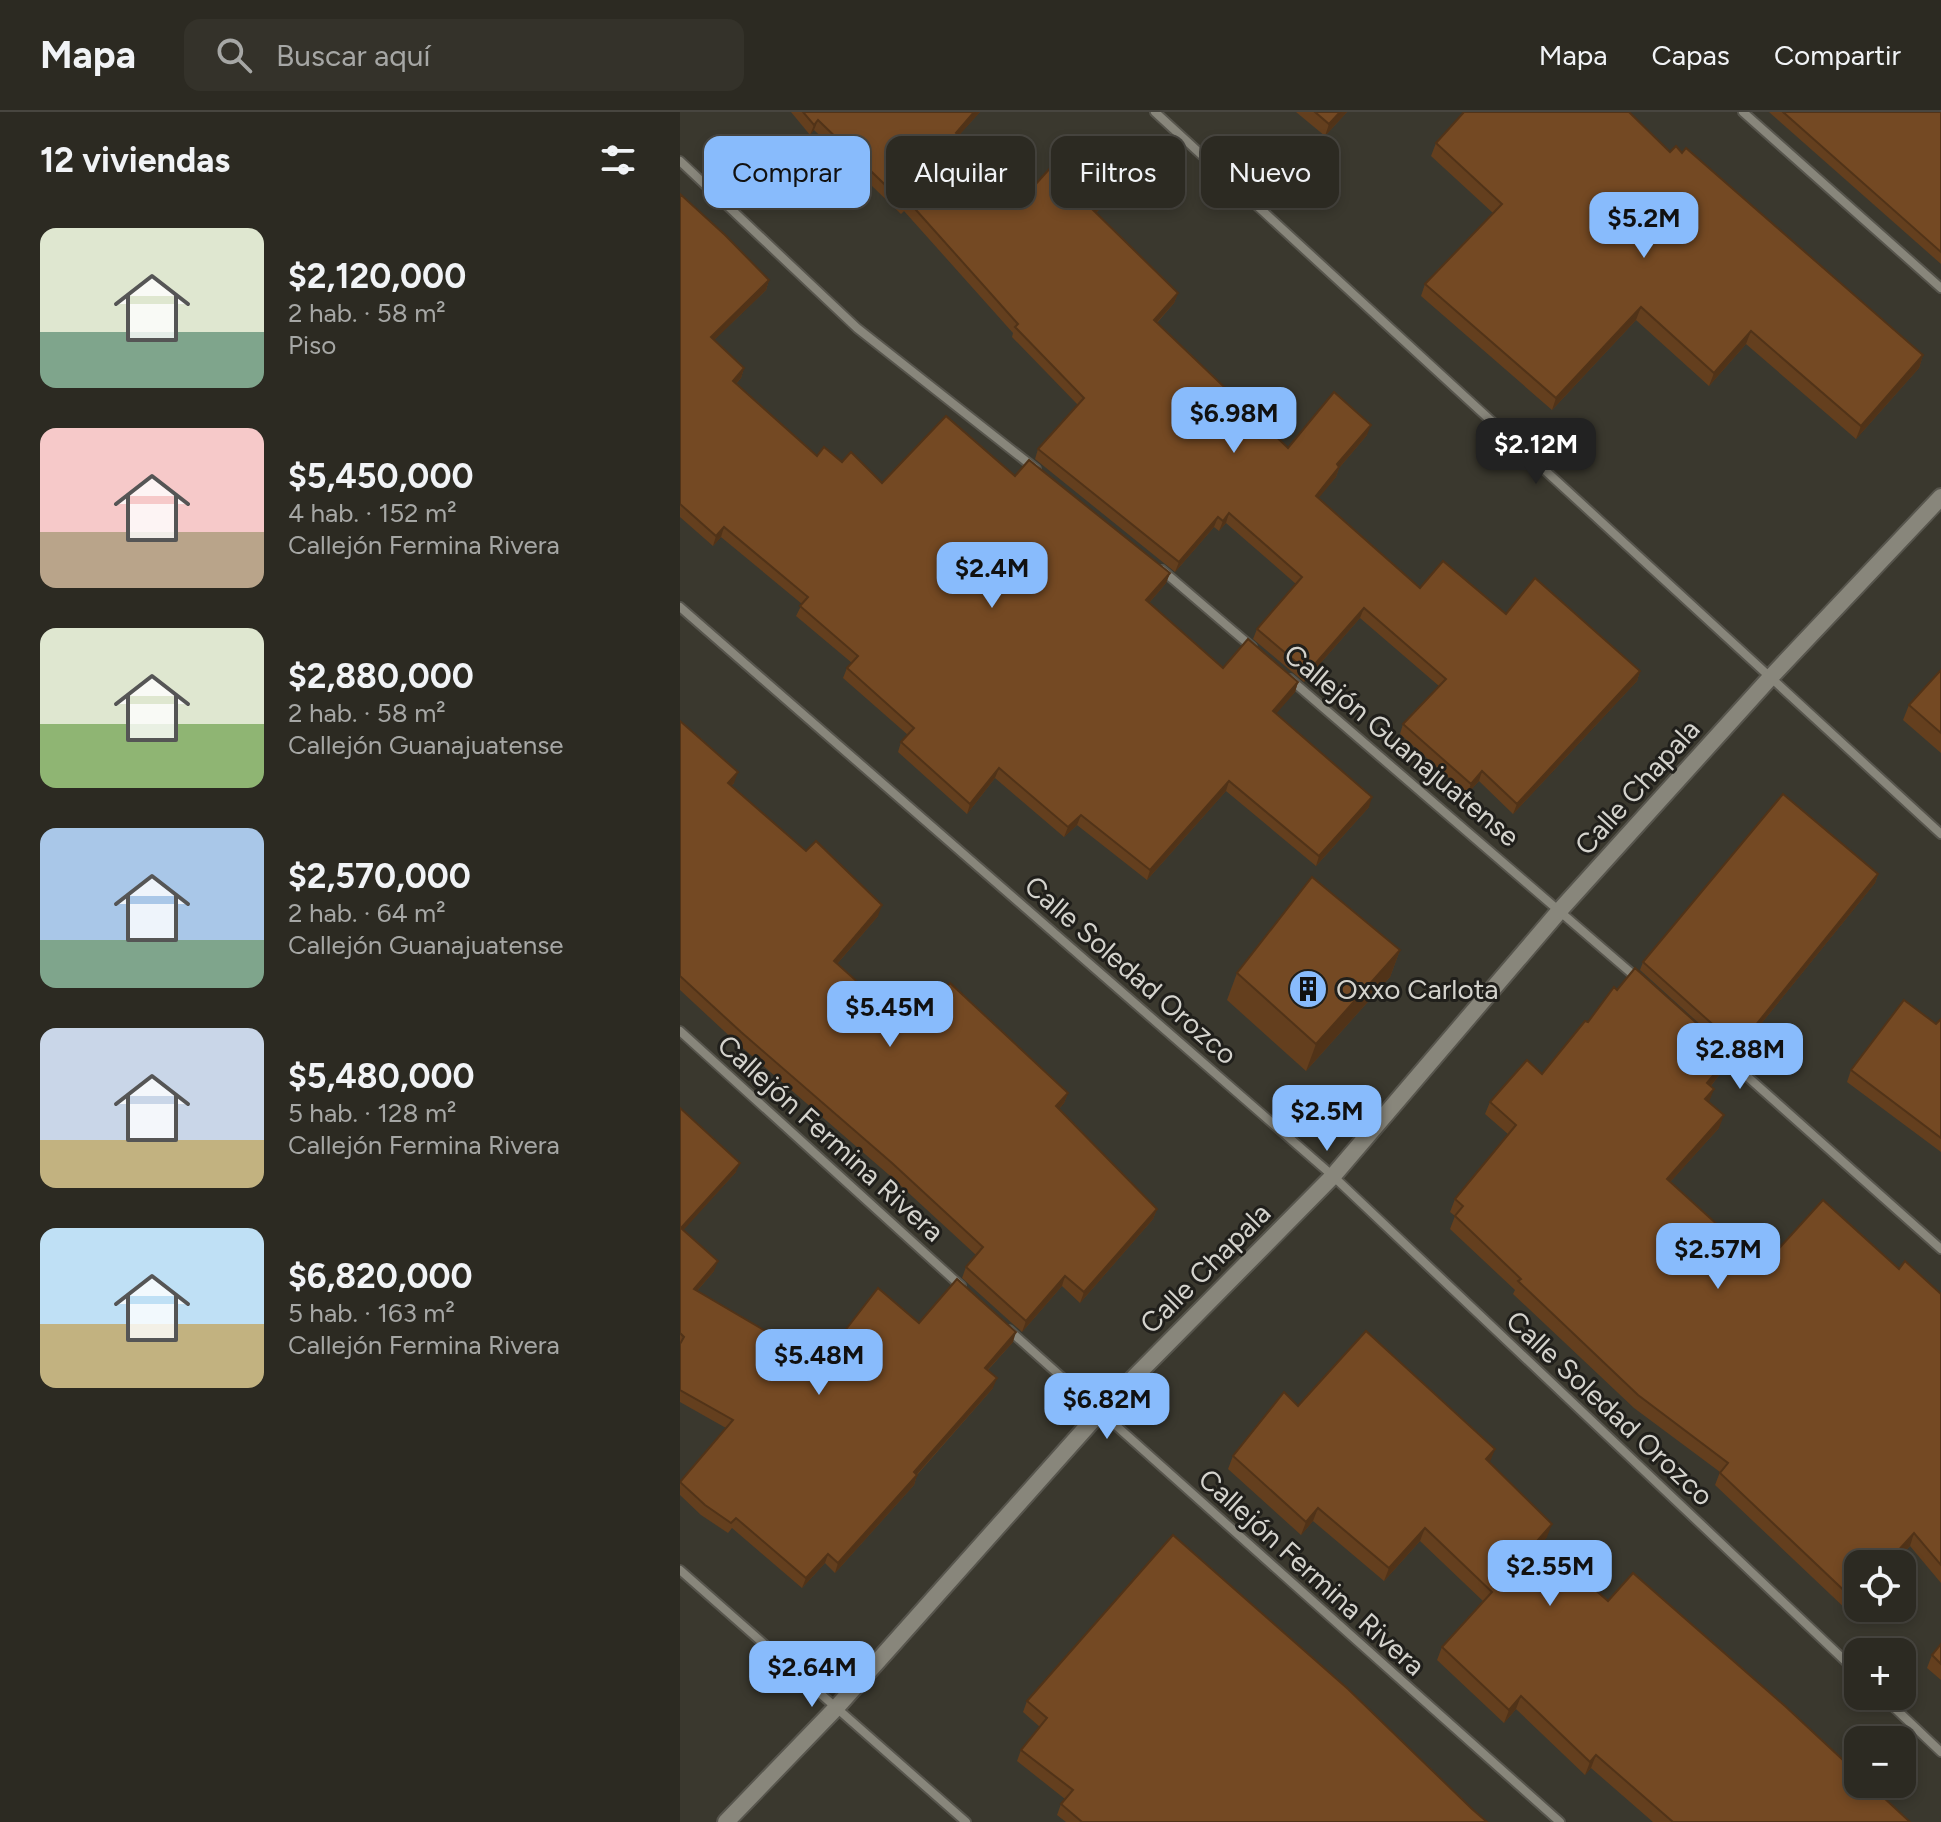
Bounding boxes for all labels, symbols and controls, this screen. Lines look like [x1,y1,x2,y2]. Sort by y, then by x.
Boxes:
search box [184,19,744,91]
text: Mapa [40,32,136,78]
icon: search [212,33,256,77]
text: Buscar aquí [276,37,430,74]
text: Mapa [1539,38,1608,72]
text: Capas [1652,38,1730,72]
text: Compartir [1774,38,1901,72]
chip: Comprar [704,136,870,208]
chip: Alquilar [886,136,1035,208]
chip: Filtros [1051,136,1185,208]
chip: Nuevo [1201,136,1339,208]
icon: filters [596,138,640,182]
text: 12 viviendas [40,140,230,181]
pin: $5.2M [1588,192,1700,260]
text: $5.2M [1607,202,1681,234]
text: $2,120,000 [288,256,466,297]
icon: home [104,260,200,356]
text: 2 hab. · 58 m² [288,297,446,329]
text: Piso [288,329,336,361]
pin: $6.98M [1169,387,1299,455]
text: $6.98M [1189,397,1279,429]
pin: $2.12M [1471,418,1601,486]
text: $2.12M [1494,428,1578,460]
text: $5,450,000 [288,456,473,497]
icon: home [104,460,200,556]
text: 4 hab. · 152 m² [288,497,457,529]
text: Callejón Fermina Rivera [288,529,560,561]
pin: $2.4M [936,542,1048,610]
text: $2.4M [955,552,1029,584]
street label: Callejón Guanajuatense [1277,637,1527,853]
text: $2,880,000 [288,656,474,697]
icon: home [104,660,200,756]
text: 2 hab. · 58 m² [288,697,446,729]
street label: Calle Chapala [1567,712,1707,862]
text: Callejón Guanajuatense [288,729,563,761]
text: $2,570,000 [288,856,471,897]
icon: home [104,860,200,956]
street label: Calle Soledad Orozco [1018,868,1244,1072]
text: 2 hab. · 64 m² [288,897,446,929]
text: Callejón Guanajuatense [288,929,563,961]
building icon: Oxxo Carlota [1287,968,1329,1010]
place label: Oxxo Carlota [1336,972,1498,1006]
pin: $5.45M [825,981,955,1049]
text: $5.45M [845,991,935,1023]
pin: $2.88M [1675,1023,1805,1091]
street label: Callejón Fermina Rivera [711,1027,951,1249]
text: $2.88M [1695,1033,1785,1065]
text: $5,480,000 [288,1056,475,1097]
icon: home [104,1060,200,1156]
pin: $2.5M [1271,1085,1383,1153]
text: $2.5M [1290,1095,1364,1127]
text: 5 hab. · 128 m² [288,1097,456,1129]
text: Callejón Fermina Rivera [288,1129,560,1161]
street label: Calle Chapala [1133,1196,1277,1340]
pin: $2.57M [1653,1223,1783,1291]
text: $2.57M [1674,1233,1762,1265]
text: $6,820,000 [288,1256,473,1297]
icon: home [104,1260,200,1356]
text: 5 hab. · 163 m² [288,1297,455,1329]
street label: Calle Soledad Orozco [1500,1303,1720,1513]
text: Callejón Fermina Rivera [288,1329,560,1361]
pin: $5.48M [754,1329,884,1397]
text: $5.48M [774,1339,864,1371]
pin: $6.82M [1042,1373,1172,1441]
text: $6.82M [1062,1383,1152,1415]
street label: Callejón Fermina Rivera [1192,1461,1432,1683]
pin: $2.55M [1485,1540,1615,1608]
text: $2.55M [1506,1550,1594,1582]
map controls [1844,1550,1916,1798]
button: locate [1844,1550,1916,1622]
button: + [1844,1638,1916,1710]
pin: $2.64M [747,1641,877,1709]
text: $2.64M [767,1651,857,1683]
button: − [1844,1726,1916,1798]

